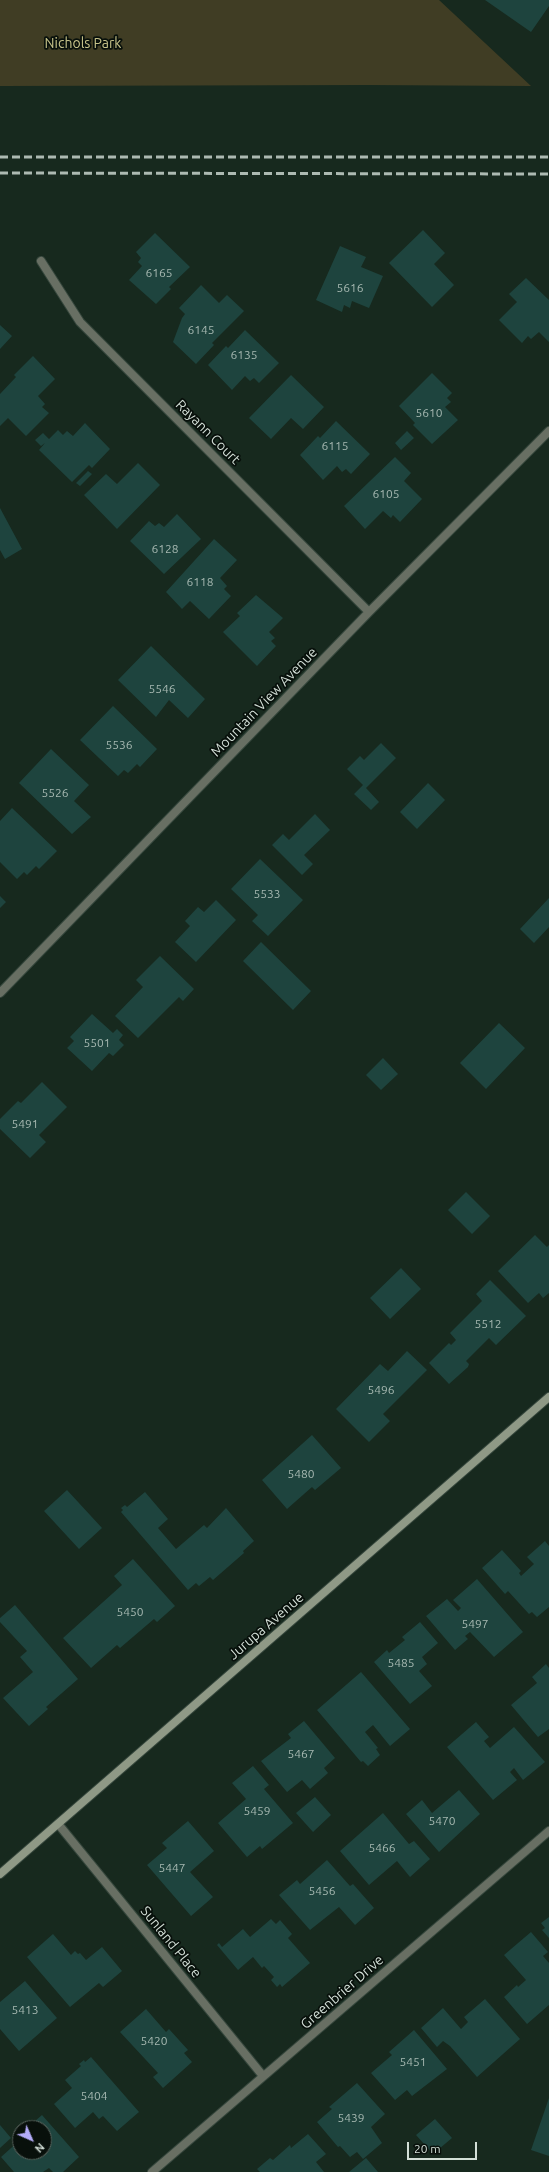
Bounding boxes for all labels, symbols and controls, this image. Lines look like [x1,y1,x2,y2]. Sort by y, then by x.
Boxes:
park label: Nichols Park [45,35,121,51]
house number: 6165 [145,266,173,280]
house number: 5616 [336,281,364,295]
house number: 6145 [187,323,215,337]
house number: 6135 [230,348,258,362]
street label: Rayann Court [172,396,244,468]
house number: 5610 [415,406,443,420]
house number: 6115 [321,439,349,453]
house number: 6105 [372,487,400,501]
house number: 6128 [151,542,179,556]
house number: 6118 [186,575,214,589]
street label: Mountain View Avenue [207,644,321,760]
house number: 5546 [148,682,176,696]
house number: 5536 [105,738,133,752]
house number: 5526 [41,786,69,800]
house number: 5533 [253,887,281,901]
house number: 5501 [83,1036,111,1050]
house number: 5491 [11,1117,39,1131]
house number: 5512 [474,1317,502,1331]
house number: 5496 [367,1383,395,1397]
house number: 5480 [287,1467,315,1481]
street label: Jurupa Avenue [225,1589,307,1663]
house number: 5450 [116,1605,144,1619]
house number: 5497 [461,1617,489,1631]
house number: 5485 [387,1656,415,1670]
house number: 5467 [287,1747,315,1761]
house number: 5459 [243,1804,271,1818]
house number: 5470 [428,1814,456,1828]
house number: 5466 [368,1841,396,1855]
house number: 5447 [158,1861,186,1875]
house number: 5456 [308,1884,336,1898]
street label: Sunland Place [137,1903,205,1981]
street label: Greenbrier Drive [297,1951,387,2033]
house number: 5413 [11,2003,39,2017]
house number: 5420 [140,2034,168,2048]
house number: 5451 [399,2055,427,2069]
house number: 5404 [80,2089,108,2103]
house number: 5439 [337,2111,365,2125]
north arrow [12,2120,52,2160]
scale bar [409,2134,479,2160]
text: N [33,2141,47,2155]
text: 20 m [414,2142,441,2155]

